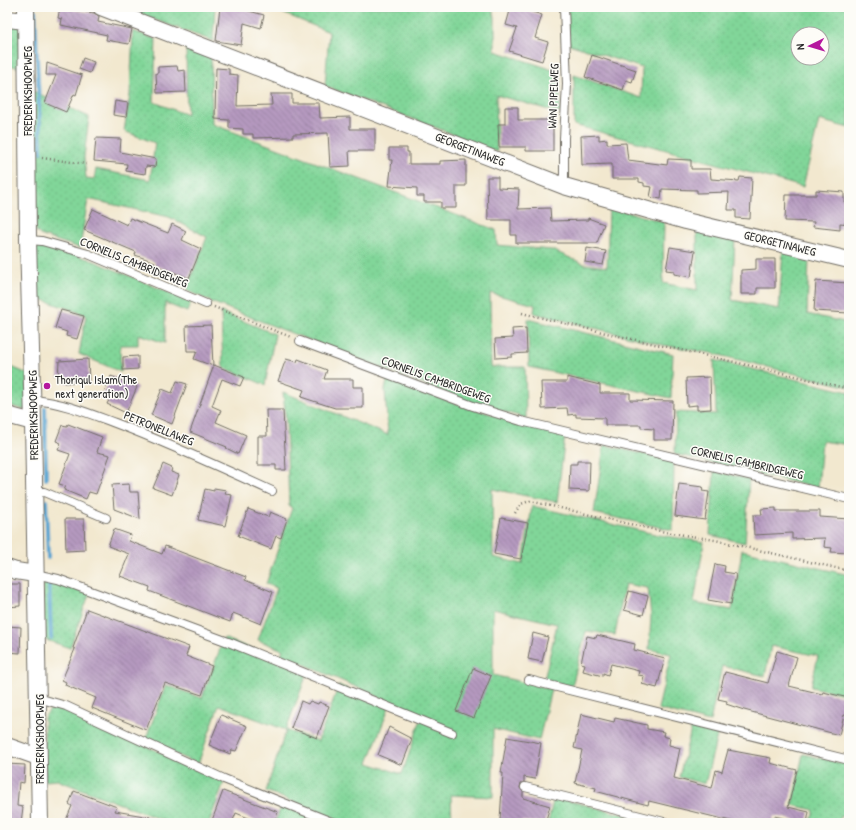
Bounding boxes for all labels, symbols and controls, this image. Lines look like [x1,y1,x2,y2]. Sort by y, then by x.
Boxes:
north arrow [790,26,830,66]
text: N [793,43,807,50]
street label: FREDERIKSHOOPWEG [19,46,36,137]
street label: WAN PIPELWEG [543,63,563,129]
street label: GEORGETINAWEG [433,128,508,170]
street label: GEORGETINAWEG [742,226,818,260]
street label: CORNELIS CAMBRIDGEWEG [77,233,191,292]
street label: CORNELIS CAMBRIDGEWEG [379,351,493,407]
street label: FREDERIKSHOOPWEG [24,370,42,461]
place label: Thoriqul Islam(The next generation) [55,371,137,402]
marker: Thoriqul Islam(The next generation) [42,381,52,391]
street label: PETRONELLAWEG [122,406,197,450]
street label: CORNELIS CAMBRIDGEWEG [689,441,805,483]
street label: FREDERIKSHOOPWEG [31,694,48,785]

